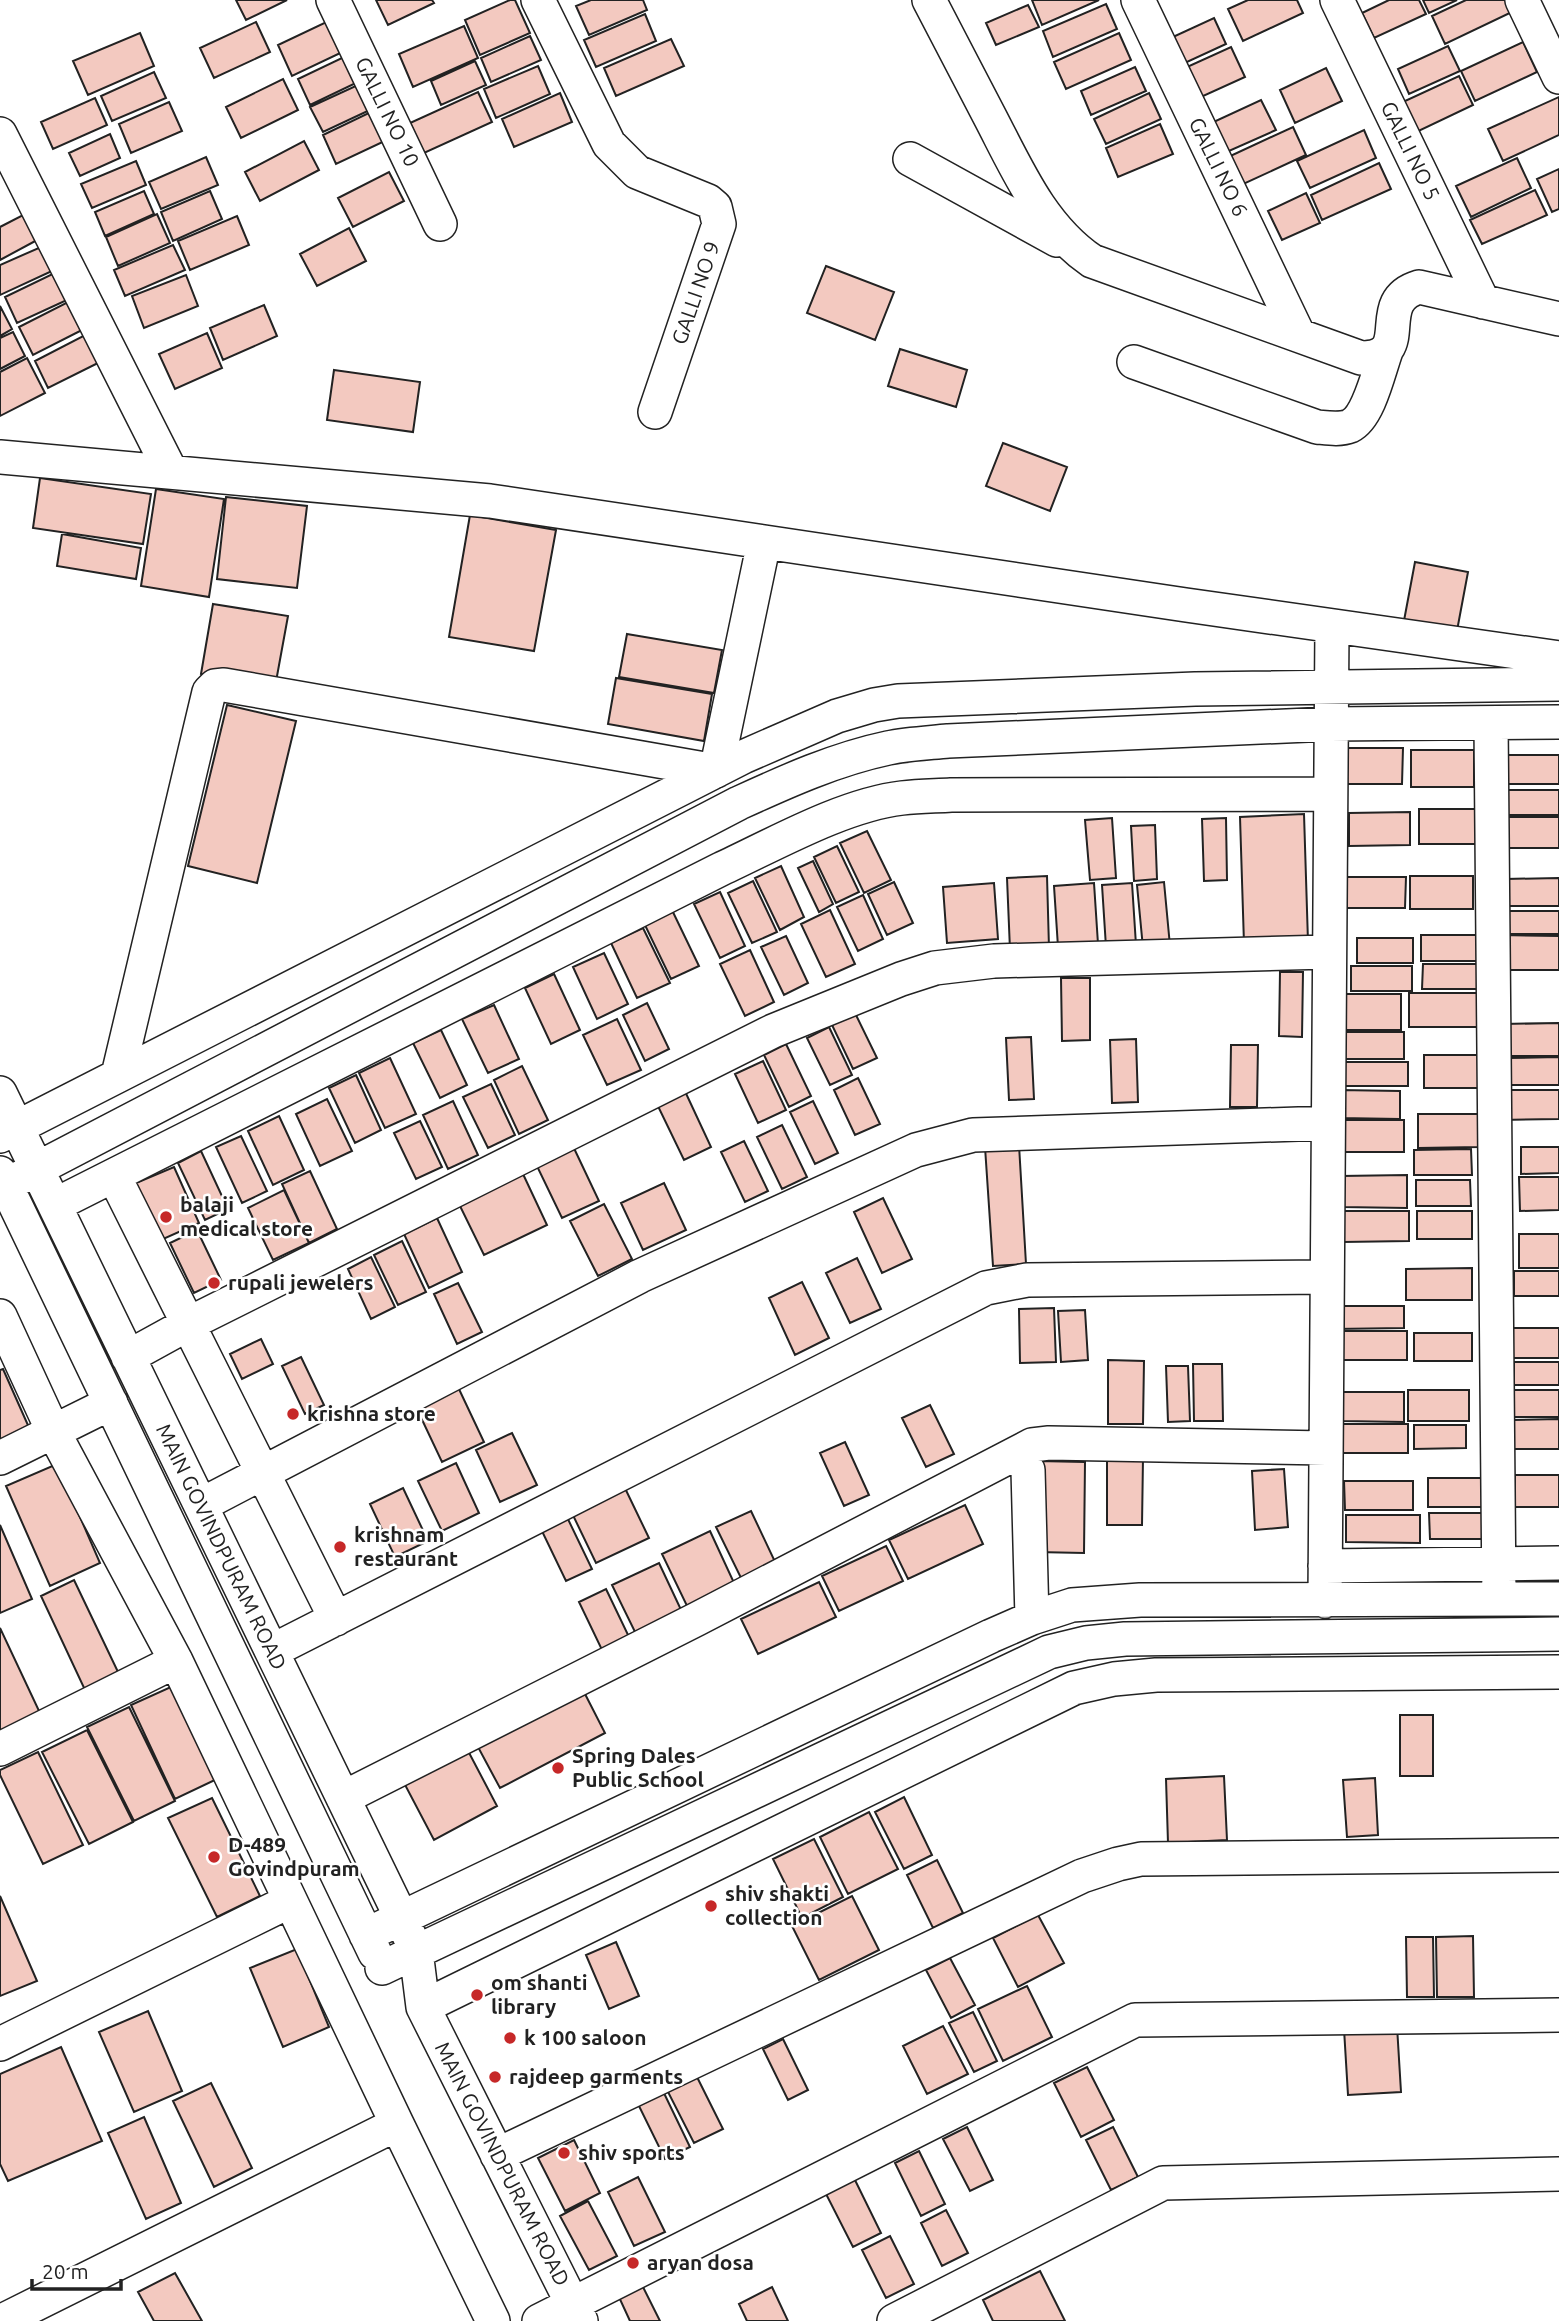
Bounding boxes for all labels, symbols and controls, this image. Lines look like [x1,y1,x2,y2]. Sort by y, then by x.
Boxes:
street label: GALLI NO 10 [351,53,425,170]
street label: GALLI NO 5 [1377,97,1445,204]
street label: GALLI NO 6 [1185,113,1253,220]
street label: GALLI NO 9 [666,238,724,347]
place label: balaji medical store [180,1192,313,1240]
marker: balaji medical store [158,1209,174,1225]
place label: rupali jewelers [228,1270,373,1294]
marker: rupali jewelers [206,1275,222,1291]
place label: krishna store [307,1401,436,1425]
marker: krishna store [285,1406,301,1422]
street label: MAIN GOVINDPURAM ROAD [152,1420,292,1673]
place label: krishnam restaurant [354,1522,458,1570]
marker: krishnam restaurant [332,1539,348,1555]
place label: Spring Dales Public School [572,1743,704,1791]
marker: Spring Dales Public School [550,1760,566,1776]
place label: D-489 Govindpuram [228,1832,360,1880]
marker: D-489 Govindpuram [206,1849,222,1865]
place label: shiv shakti collection [725,1881,829,1929]
marker: shiv shakti collection [703,1898,719,1914]
place label: om shanti library [491,1970,588,2018]
marker: om shanti library [469,1987,485,2003]
place label: k 100 saloon [524,2025,647,2049]
marker: k 100 saloon [502,2030,518,2046]
street label: MAIN GOVINDPURAM ROAD [431,2038,575,2290]
place label: rajdeep garments [509,2064,683,2088]
marker: rajdeep garments [487,2069,503,2085]
place label: shiv sports [578,2140,685,2164]
marker: shiv sports [556,2145,572,2161]
scale bar [32,2248,121,2292]
place label: aryan dosa [647,2250,754,2274]
marker: aryan dosa [625,2255,641,2271]
text: 20 m [42,2259,89,2283]

